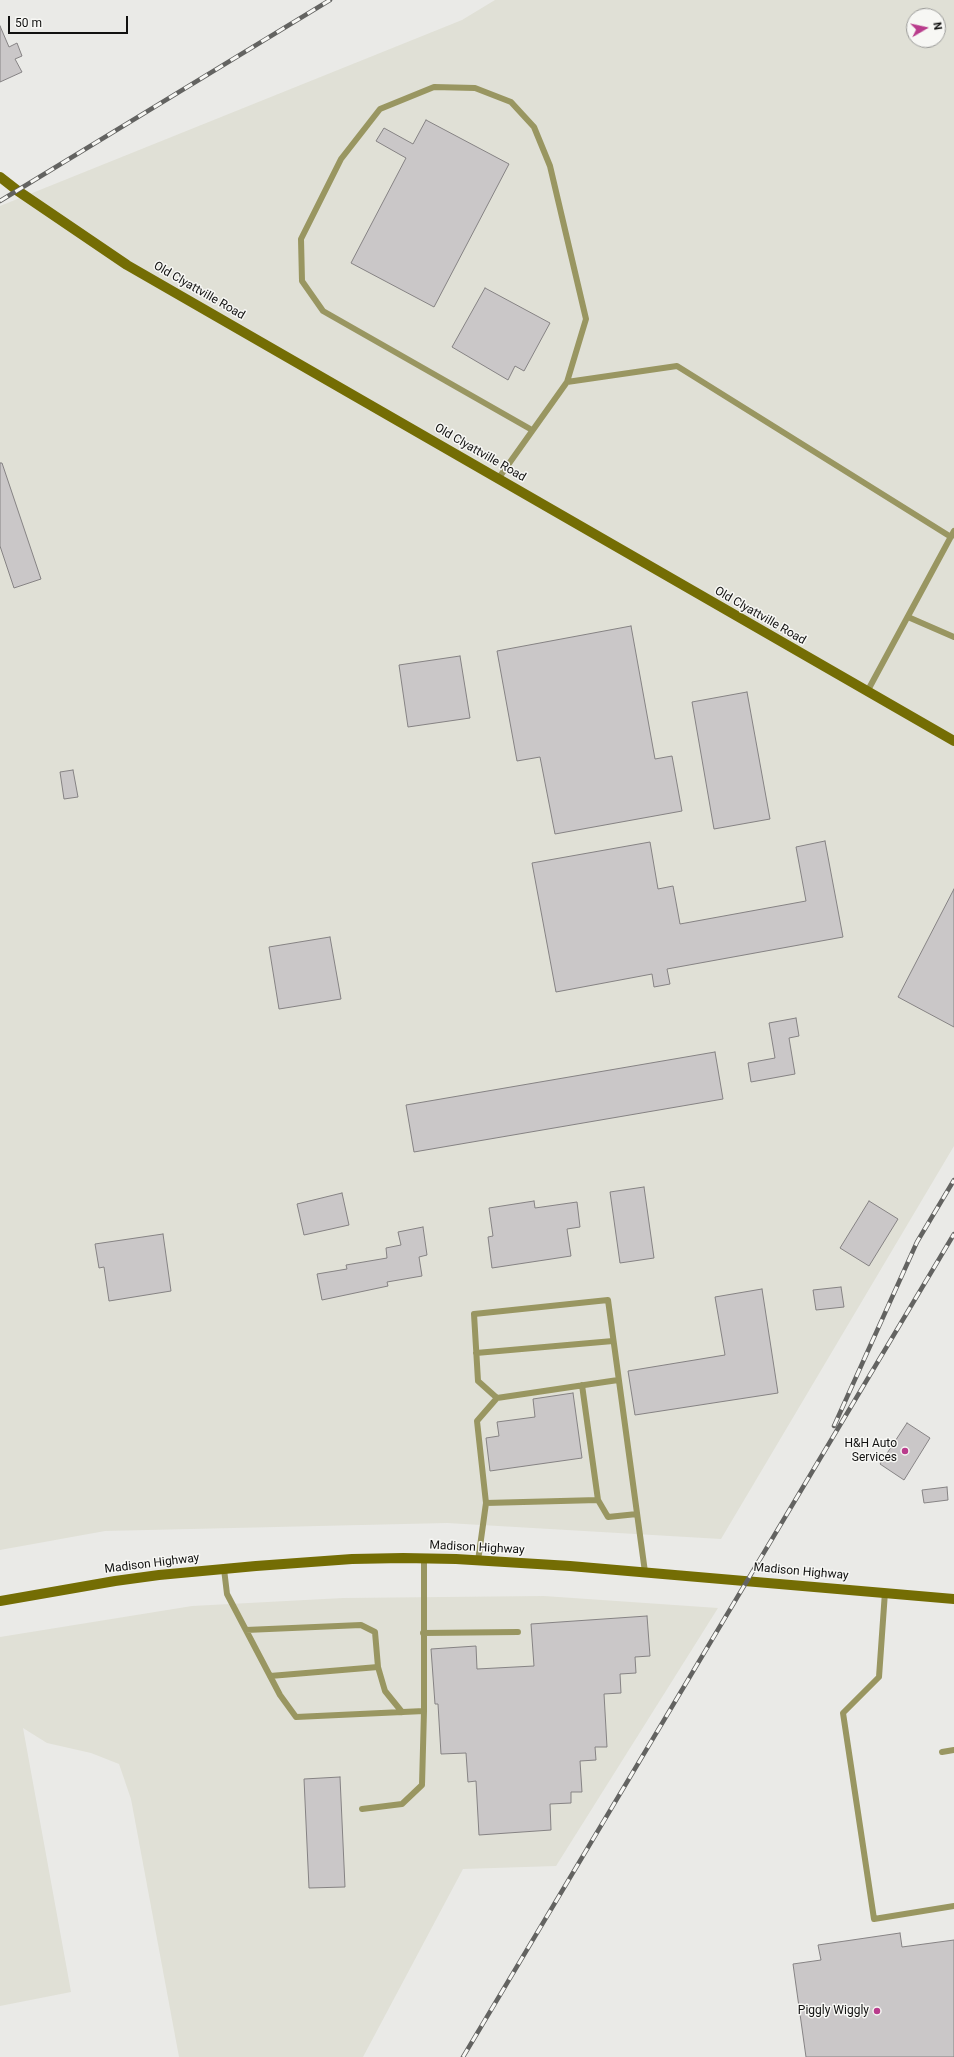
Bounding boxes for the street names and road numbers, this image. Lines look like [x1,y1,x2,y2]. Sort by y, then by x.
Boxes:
street label: Old Clyattville Road [151,259,247,323]
street label: Old Clyattville Road [432,421,528,485]
street label: Old Clyattville Road [712,584,808,648]
street label: Madison Highway [429,1538,525,1558]
street label: Madison Highway [104,1551,200,1577]
street label: Madison Highway [753,1561,849,1583]

